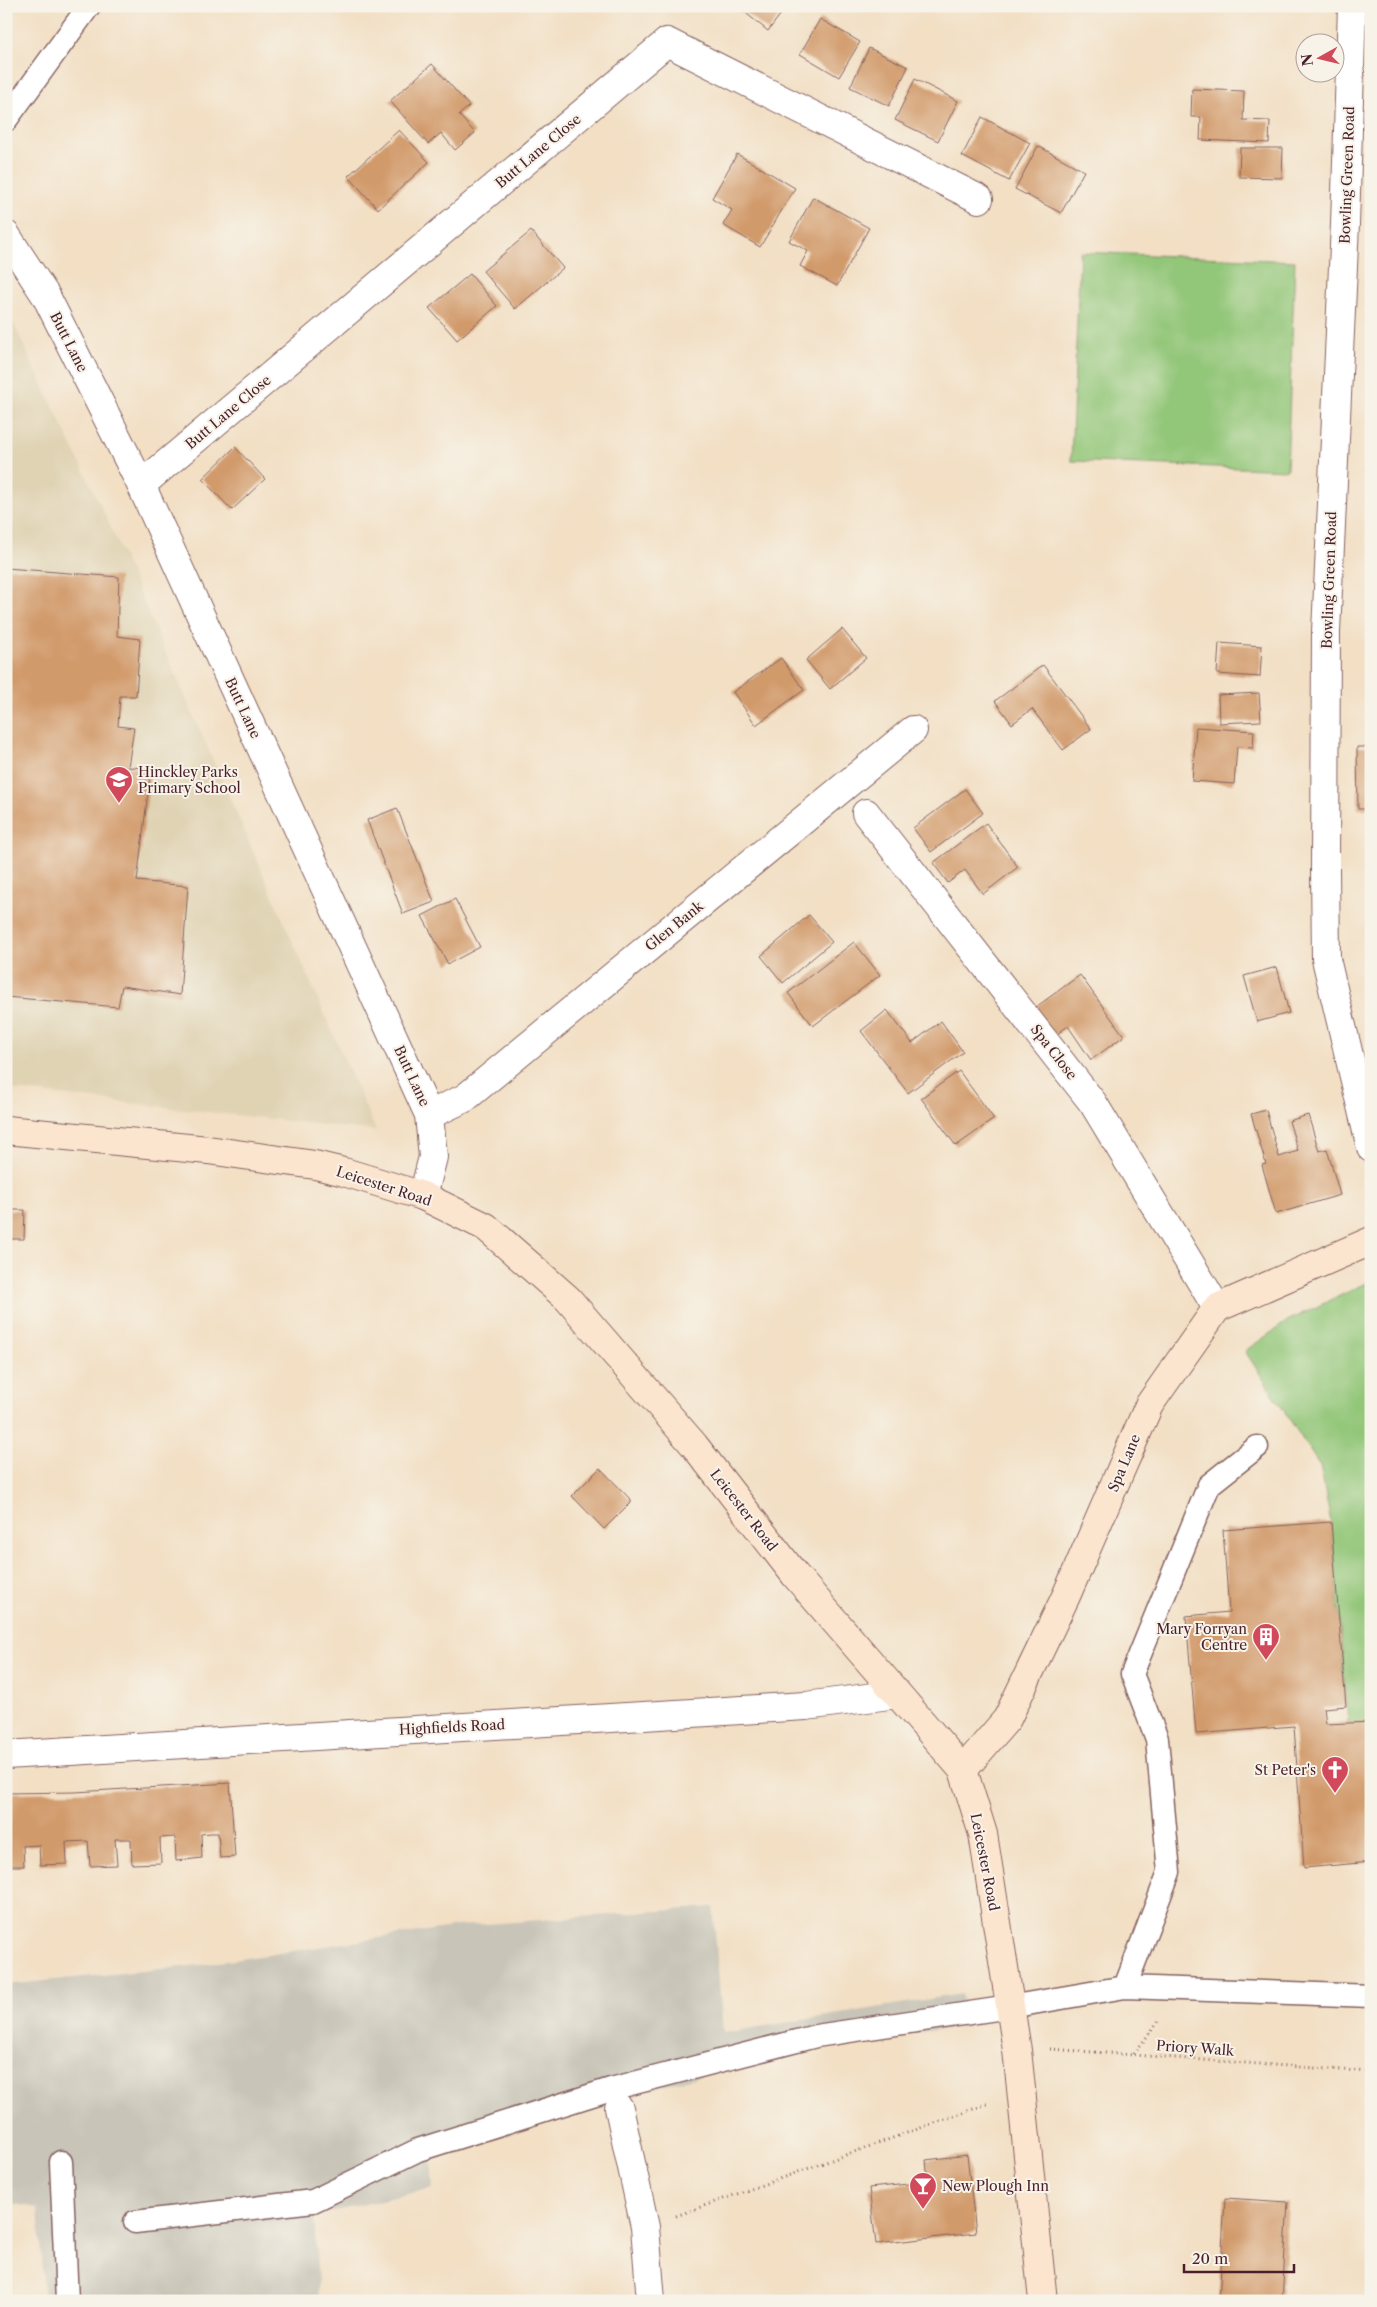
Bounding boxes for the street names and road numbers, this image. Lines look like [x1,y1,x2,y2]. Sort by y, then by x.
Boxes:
street label: Bowling Green Road [1336,105,1358,244]
street label: Butt Lane Close [491,110,585,192]
street label: Butt Lane [46,309,92,375]
street label: Butt Lane Close [181,371,275,453]
street label: Bowling Green Road [1318,510,1340,649]
street label: Butt Lane [221,675,265,741]
street label: Glen Bank [641,896,707,955]
street label: Spa Close [1027,1021,1081,1083]
street label: Butt Lane [390,1043,434,1109]
street label: Leicester Road [334,1162,434,1210]
street label: Spa Lane [1104,1431,1144,1495]
street label: Leicester Road [706,1465,782,1555]
street label: Highfields Road [398,1715,506,1739]
street label: Leicester Road [967,1812,1003,1913]
street label: Priory Walk [1155,2036,1236,2060]

